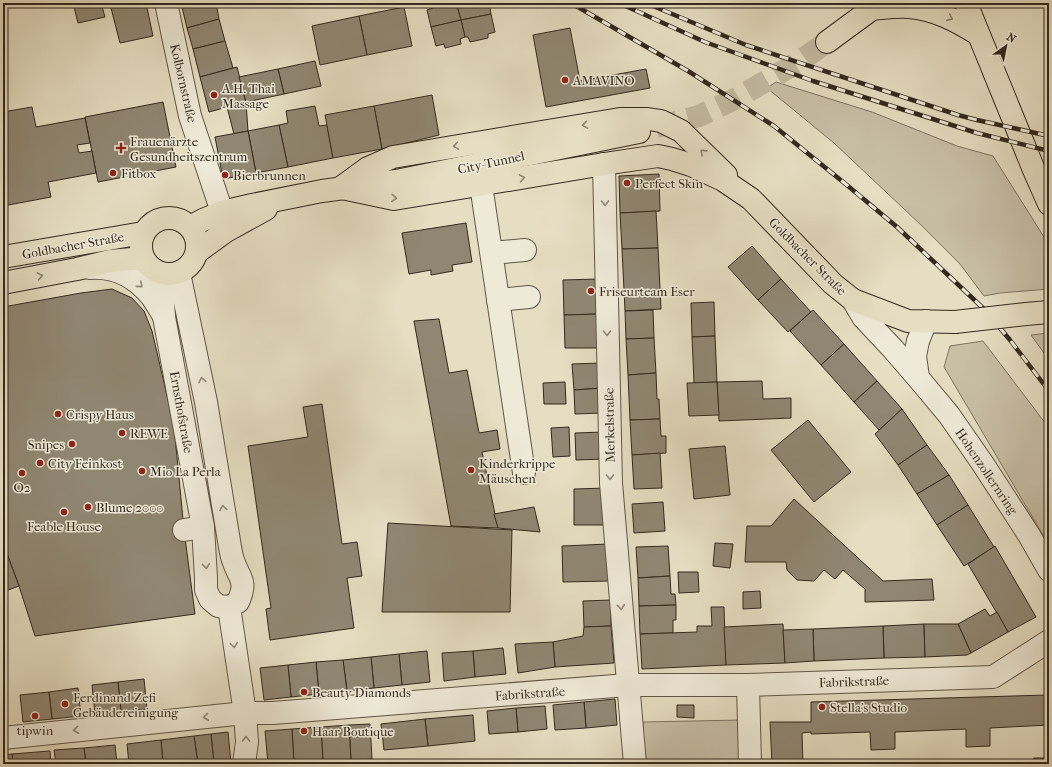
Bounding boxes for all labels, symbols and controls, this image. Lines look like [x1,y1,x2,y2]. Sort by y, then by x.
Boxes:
one-way arrow [946,13,954,21]
north arrow [986,26,1026,66]
text: N [1004,30,1019,46]
street label: Kolbornstraße [167,42,200,124]
place label: AMAVINO [572,73,635,88]
marker: AMAVINO [560,75,570,85]
place label: A.H. Thai Massage [221,81,275,111]
marker: A.H. Thai Massage [209,90,219,100]
one-way arrow [582,120,588,129]
place label: Frauenärzte Gesundheitszentrum [130,134,247,164]
one-way arrow [453,141,460,150]
marker: Frauenärzte Gesundheitszentrum [115,142,127,154]
street label: City-Tunnel [456,148,526,177]
one-way arrow [700,150,708,157]
place label: Fitbox [121,166,156,181]
marker: Fitbox [108,168,118,178]
place label: Bierbrunnen [233,168,306,183]
marker: Bierbrunnen [220,170,230,180]
one-way arrow [519,174,525,183]
place label: Perfect Skin [635,176,703,191]
marker: Perfect Skin [622,178,632,188]
one-way arrow [391,194,397,202]
one-way arrow [600,200,609,206]
street label: Goldbacher Straße [766,215,850,299]
street label: Goldbacher Straße [21,229,126,262]
one-way arrow [37,272,43,280]
one-way arrow [135,280,142,287]
place label: Friseurteam Eser [599,284,695,299]
marker: Friseurteam Eser [586,286,596,296]
one-way arrow [603,330,611,336]
street label: Ernsthofstraße [167,370,196,455]
one-way arrow [198,377,206,383]
street label: Merkelstraße [601,387,618,462]
place label: Crispy Haus [66,407,134,422]
marker: Crispy Haus [53,409,63,419]
street label: Hohenzollernring [952,425,1021,518]
place label: REWE [130,426,168,441]
marker: REWE [117,428,127,438]
place label: Snipes [28,437,64,452]
marker: Snipes [67,439,77,449]
place label: City Feinkost [48,456,122,471]
place label: Kinderkrippe Mäuschen [479,456,556,486]
marker: City Feinkost [35,458,45,468]
place label: Mio La Perla [150,464,222,479]
marker: Kinderkrippe Mäuschen [466,465,476,475]
marker: Mio La Perla [137,466,147,476]
marker: O2 [17,468,27,478]
one-way arrow [606,474,615,480]
place label: O2 [14,480,31,495]
place label: Blume 2000 [96,500,164,515]
marker: Blume 2000 [83,502,93,512]
one-way arrow [220,505,228,511]
marker: Feable House [59,507,69,517]
place label: Feable House [27,519,102,534]
one-way arrow [201,563,210,569]
one-way arrow [616,604,625,610]
one-way arrow [229,642,238,648]
street label: Fabrikstraße [819,673,890,690]
street label: Fabrikstraße [494,684,566,703]
place label: Beauty Diamonds [312,685,411,700]
marker: Beauty Diamonds [299,687,309,697]
place label: Ferdinand Zefi Gebäudereinigung [73,690,179,720]
marker: Ferdinand Zefi Gebäudereinigung [60,699,70,709]
place label: Stella's Studio [830,700,908,715]
marker: Stella's Studio [817,702,827,712]
marker: tipwin [30,711,40,721]
one-way arrow [203,713,209,722]
place label: tipwin [17,723,54,738]
place label: Haar Boutique [312,724,394,739]
one-way arrow [73,726,79,735]
marker: Haar Boutique [299,726,309,736]
one-way arrow [242,736,250,742]

